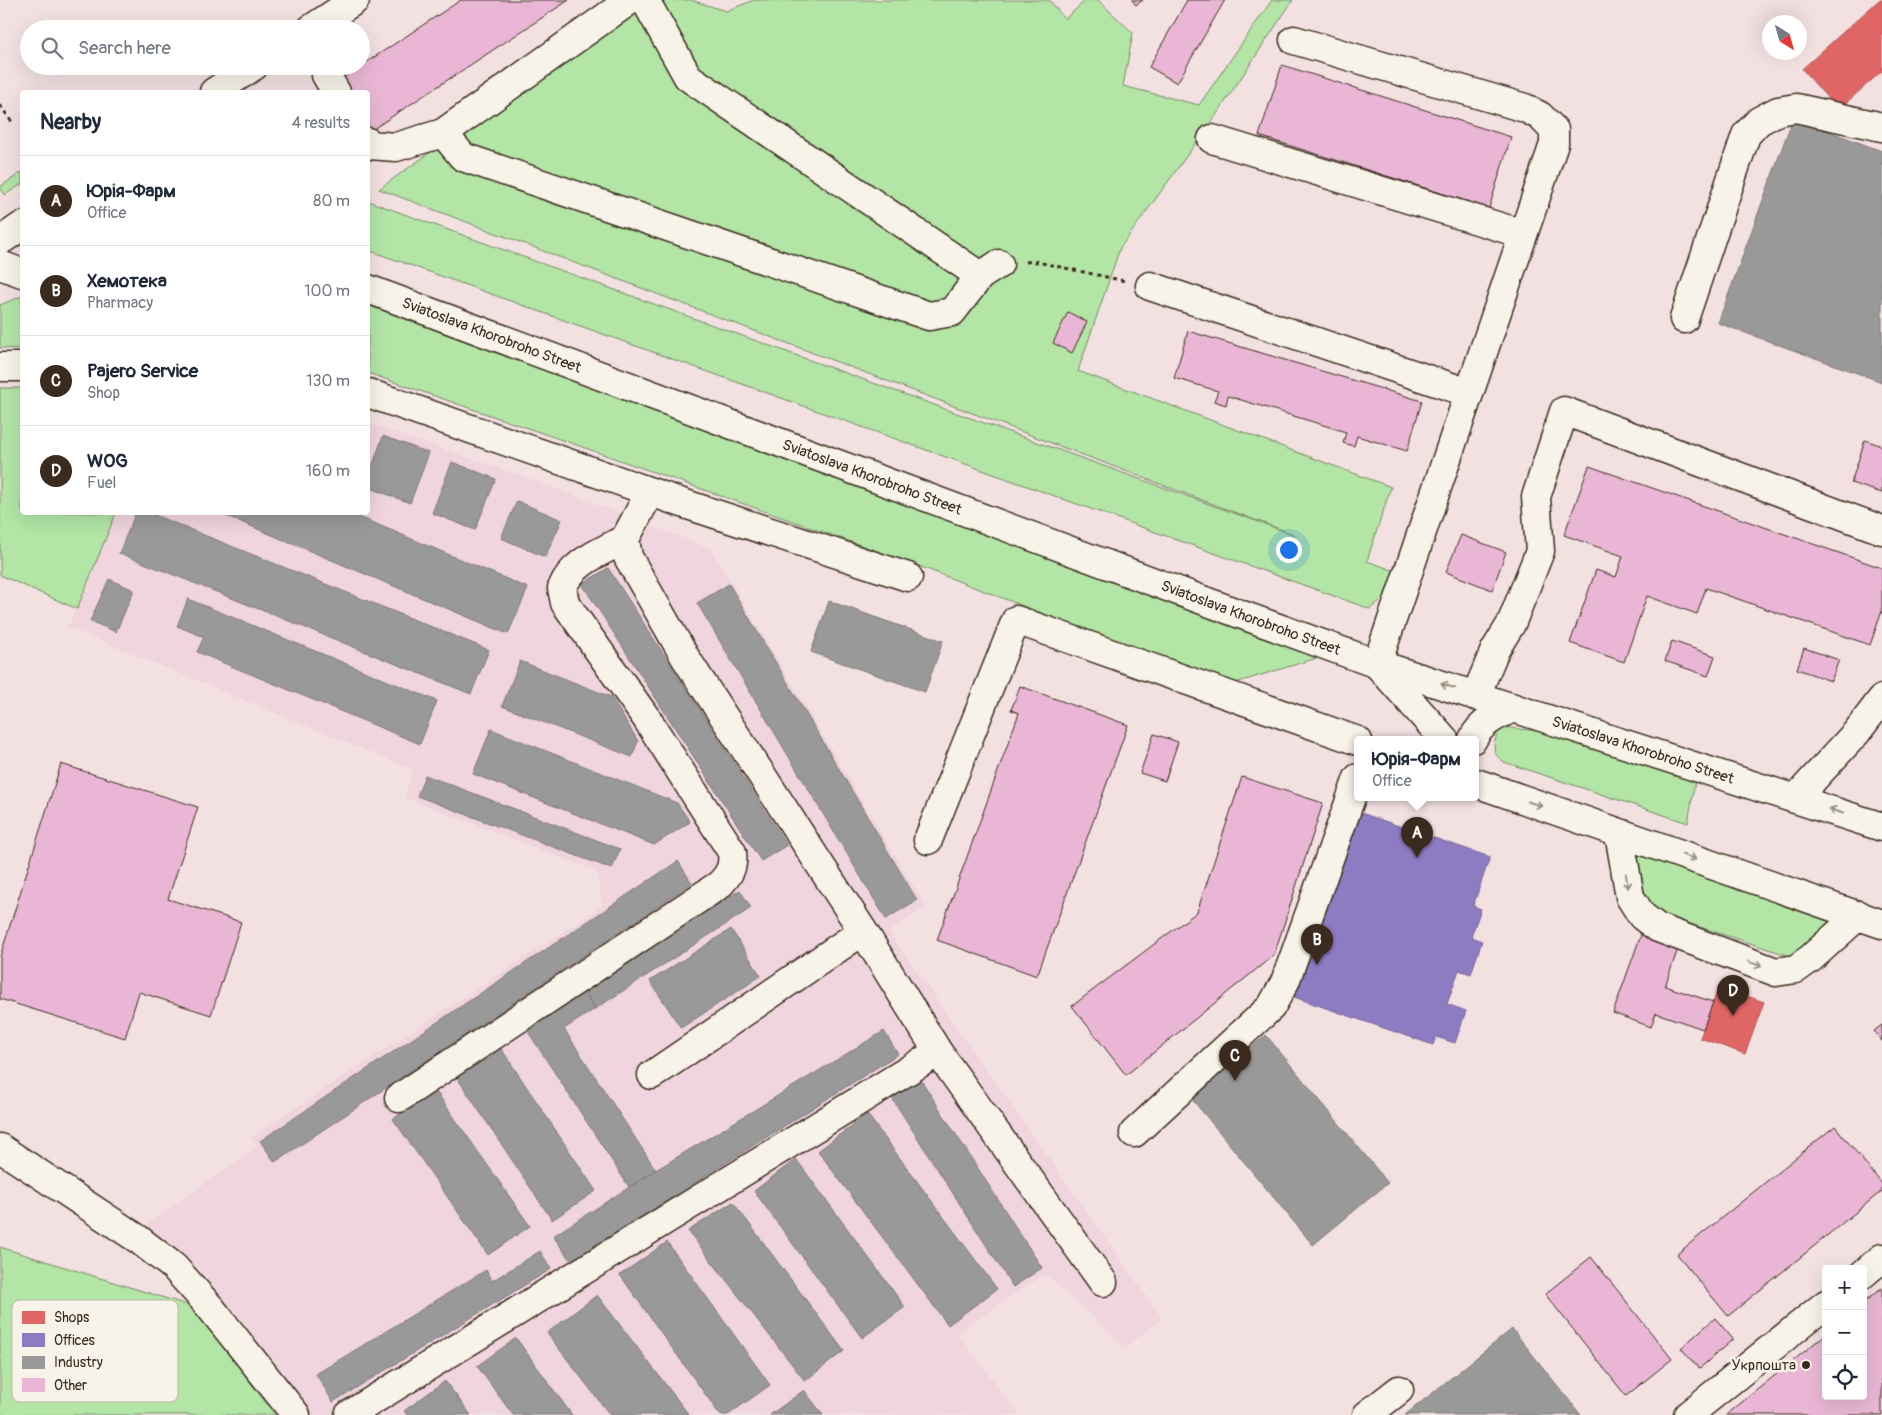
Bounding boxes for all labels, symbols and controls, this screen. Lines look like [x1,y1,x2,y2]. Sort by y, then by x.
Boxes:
north arrow [1762,15,1807,60]
search box [20,20,370,75]
icon: search [38,34,66,62]
text: Search here [78,36,171,60]
text: Nearby [40,109,101,136]
text: 4 results [292,113,350,133]
text: Юрія-Фарм [87,179,176,203]
text: A [51,191,61,211]
text: 80 m [313,191,350,211]
text: Office [87,203,127,223]
text: Хемотека [87,269,167,293]
text: B [51,281,61,301]
text: 100 m [304,281,350,301]
text: Pharmacy [87,293,153,313]
street label: Sviatoslava Khorobroho Street [399,293,585,378]
text: Pajero Service [87,359,198,383]
text: C [51,371,61,391]
text: 130 m [306,371,350,391]
text: Shop [87,383,120,403]
street label: Sviatoslava Khorobroho Street [780,435,965,520]
text: WOG [87,449,128,473]
text: D [51,461,61,481]
text: 160 m [306,461,350,481]
text: Fuel [87,473,116,493]
your location [1276,537,1302,563]
street label: Sviatoslava Khorobroho Street [1158,576,1344,660]
one-way arrow [1440,681,1456,691]
street label: Sviatoslava Khorobroho Street [1550,712,1737,789]
popup [1354,736,1479,801]
text: Юрія-Фарм [1372,747,1461,771]
text: Office [1372,771,1412,791]
one-way arrow [1527,800,1543,809]
one-way arrow [1828,806,1844,815]
pin: A [1401,817,1433,858]
one-way arrow [1681,853,1696,862]
one-way arrow [1622,873,1632,889]
pin: B [1301,924,1333,965]
one-way arrow [1747,960,1762,969]
pin: D [1717,975,1749,1016]
pin: C [1219,1040,1251,1081]
map controls [1822,1265,1867,1400]
button: + [1822,1265,1867,1310]
legend [12,1300,178,1402]
text: Shops [54,1309,90,1326]
button: − [1822,1310,1867,1355]
text: Offices [54,1332,96,1349]
text: Industry [54,1354,103,1371]
button: locate [1822,1355,1867,1400]
place label: Укрпошта [1731,1356,1796,1375]
marker: Укрпошта [1800,1359,1812,1371]
text: Other [54,1377,87,1394]

